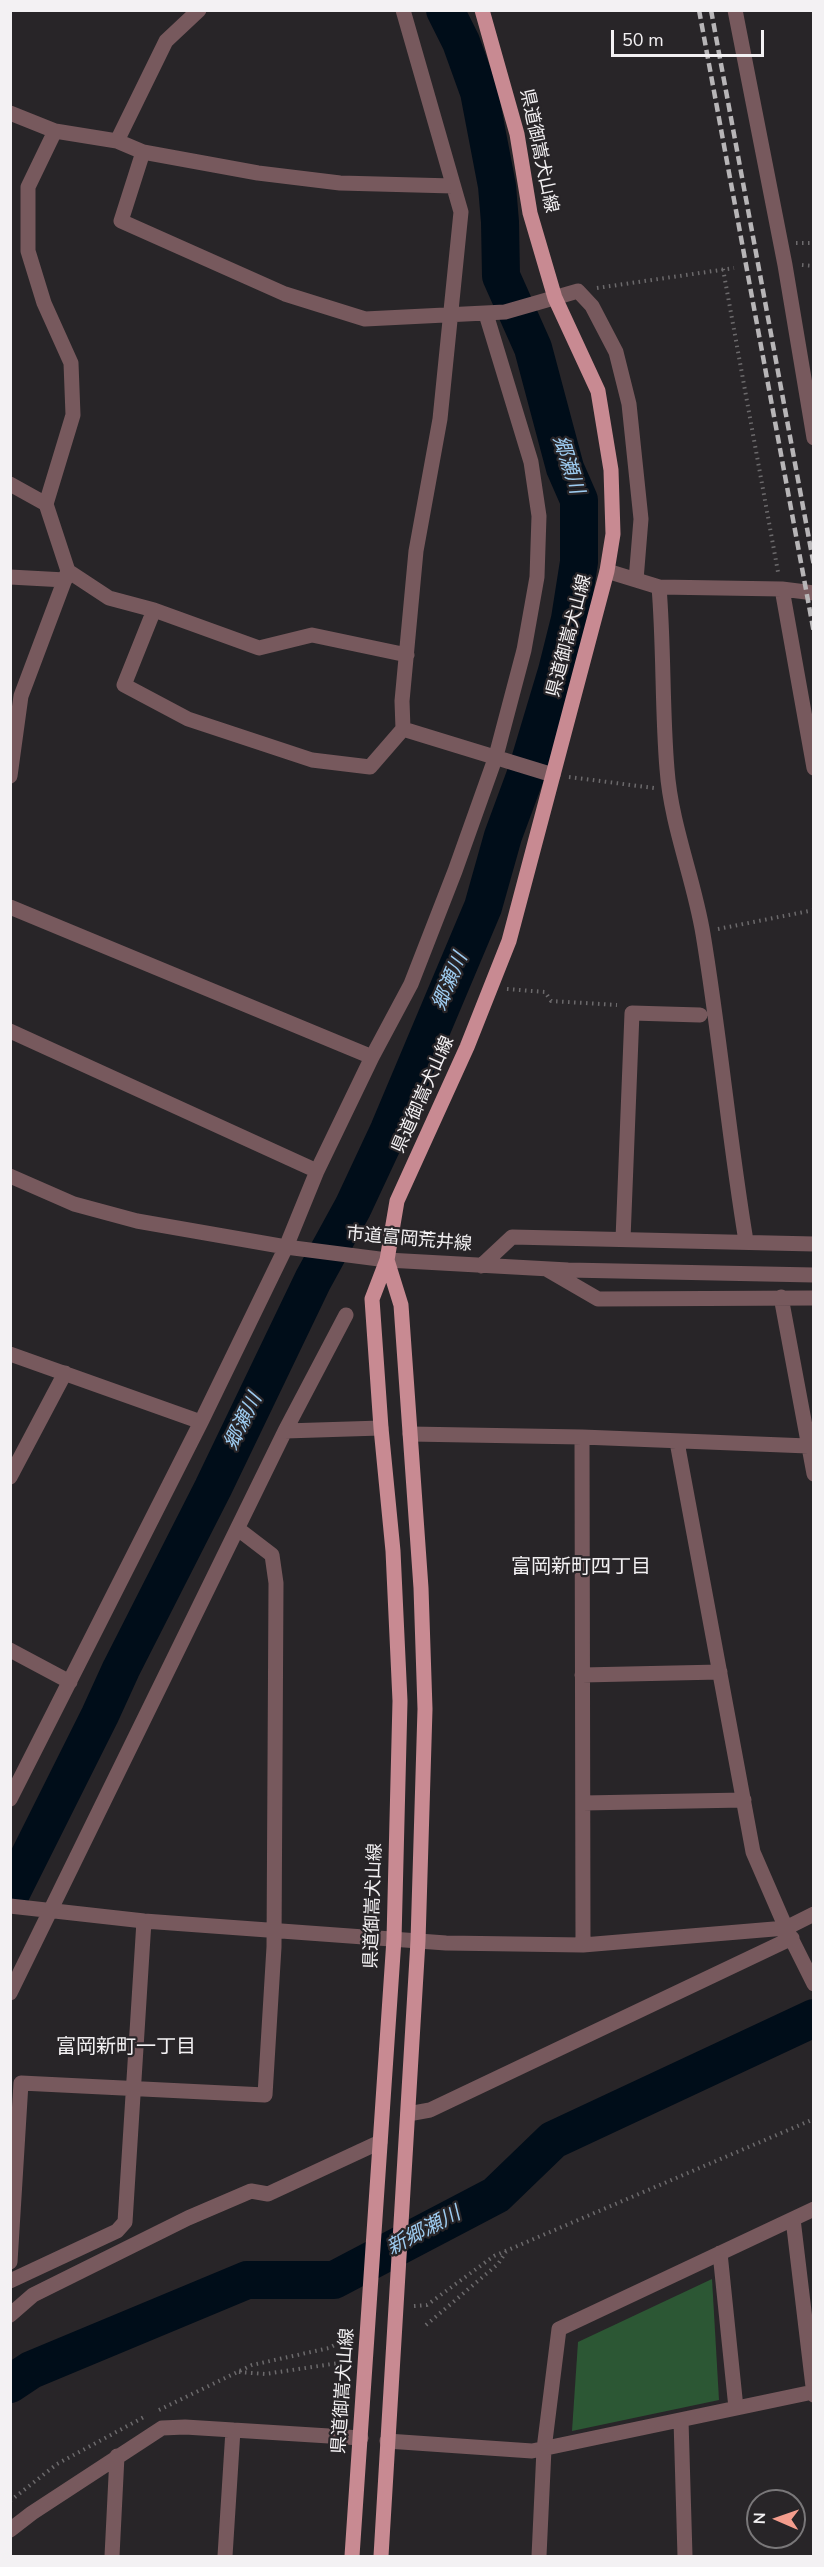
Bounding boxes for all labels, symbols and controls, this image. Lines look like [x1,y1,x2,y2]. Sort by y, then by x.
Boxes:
scale bar [614,18,767,56]
text: 50 m [622,28,664,52]
street label: 県道御嵩犬山線 [514,87,562,215]
water label: 郷瀬川 [546,433,588,497]
street label: 県道御嵩犬山線 [543,572,597,700]
water label: 郷瀬川 [428,950,474,1014]
street label: 県道御嵩犬山線 [389,1033,459,1157]
street label: 市道富岡荒井線 [345,1224,473,1256]
water label: 郷瀬川 [220,1390,268,1454]
district label: 富岡新町四丁目 [511,1556,651,1580]
street label: 県道御嵩犬山線 [361,1843,387,1969]
district label: 富岡新町一丁目 [56,2036,196,2060]
water label: 新郷瀬川 [383,2203,465,2261]
street label: 県道御嵩犬山線 [329,2327,359,2455]
north arrow [746,2489,806,2549]
text: N [749,2512,771,2525]

